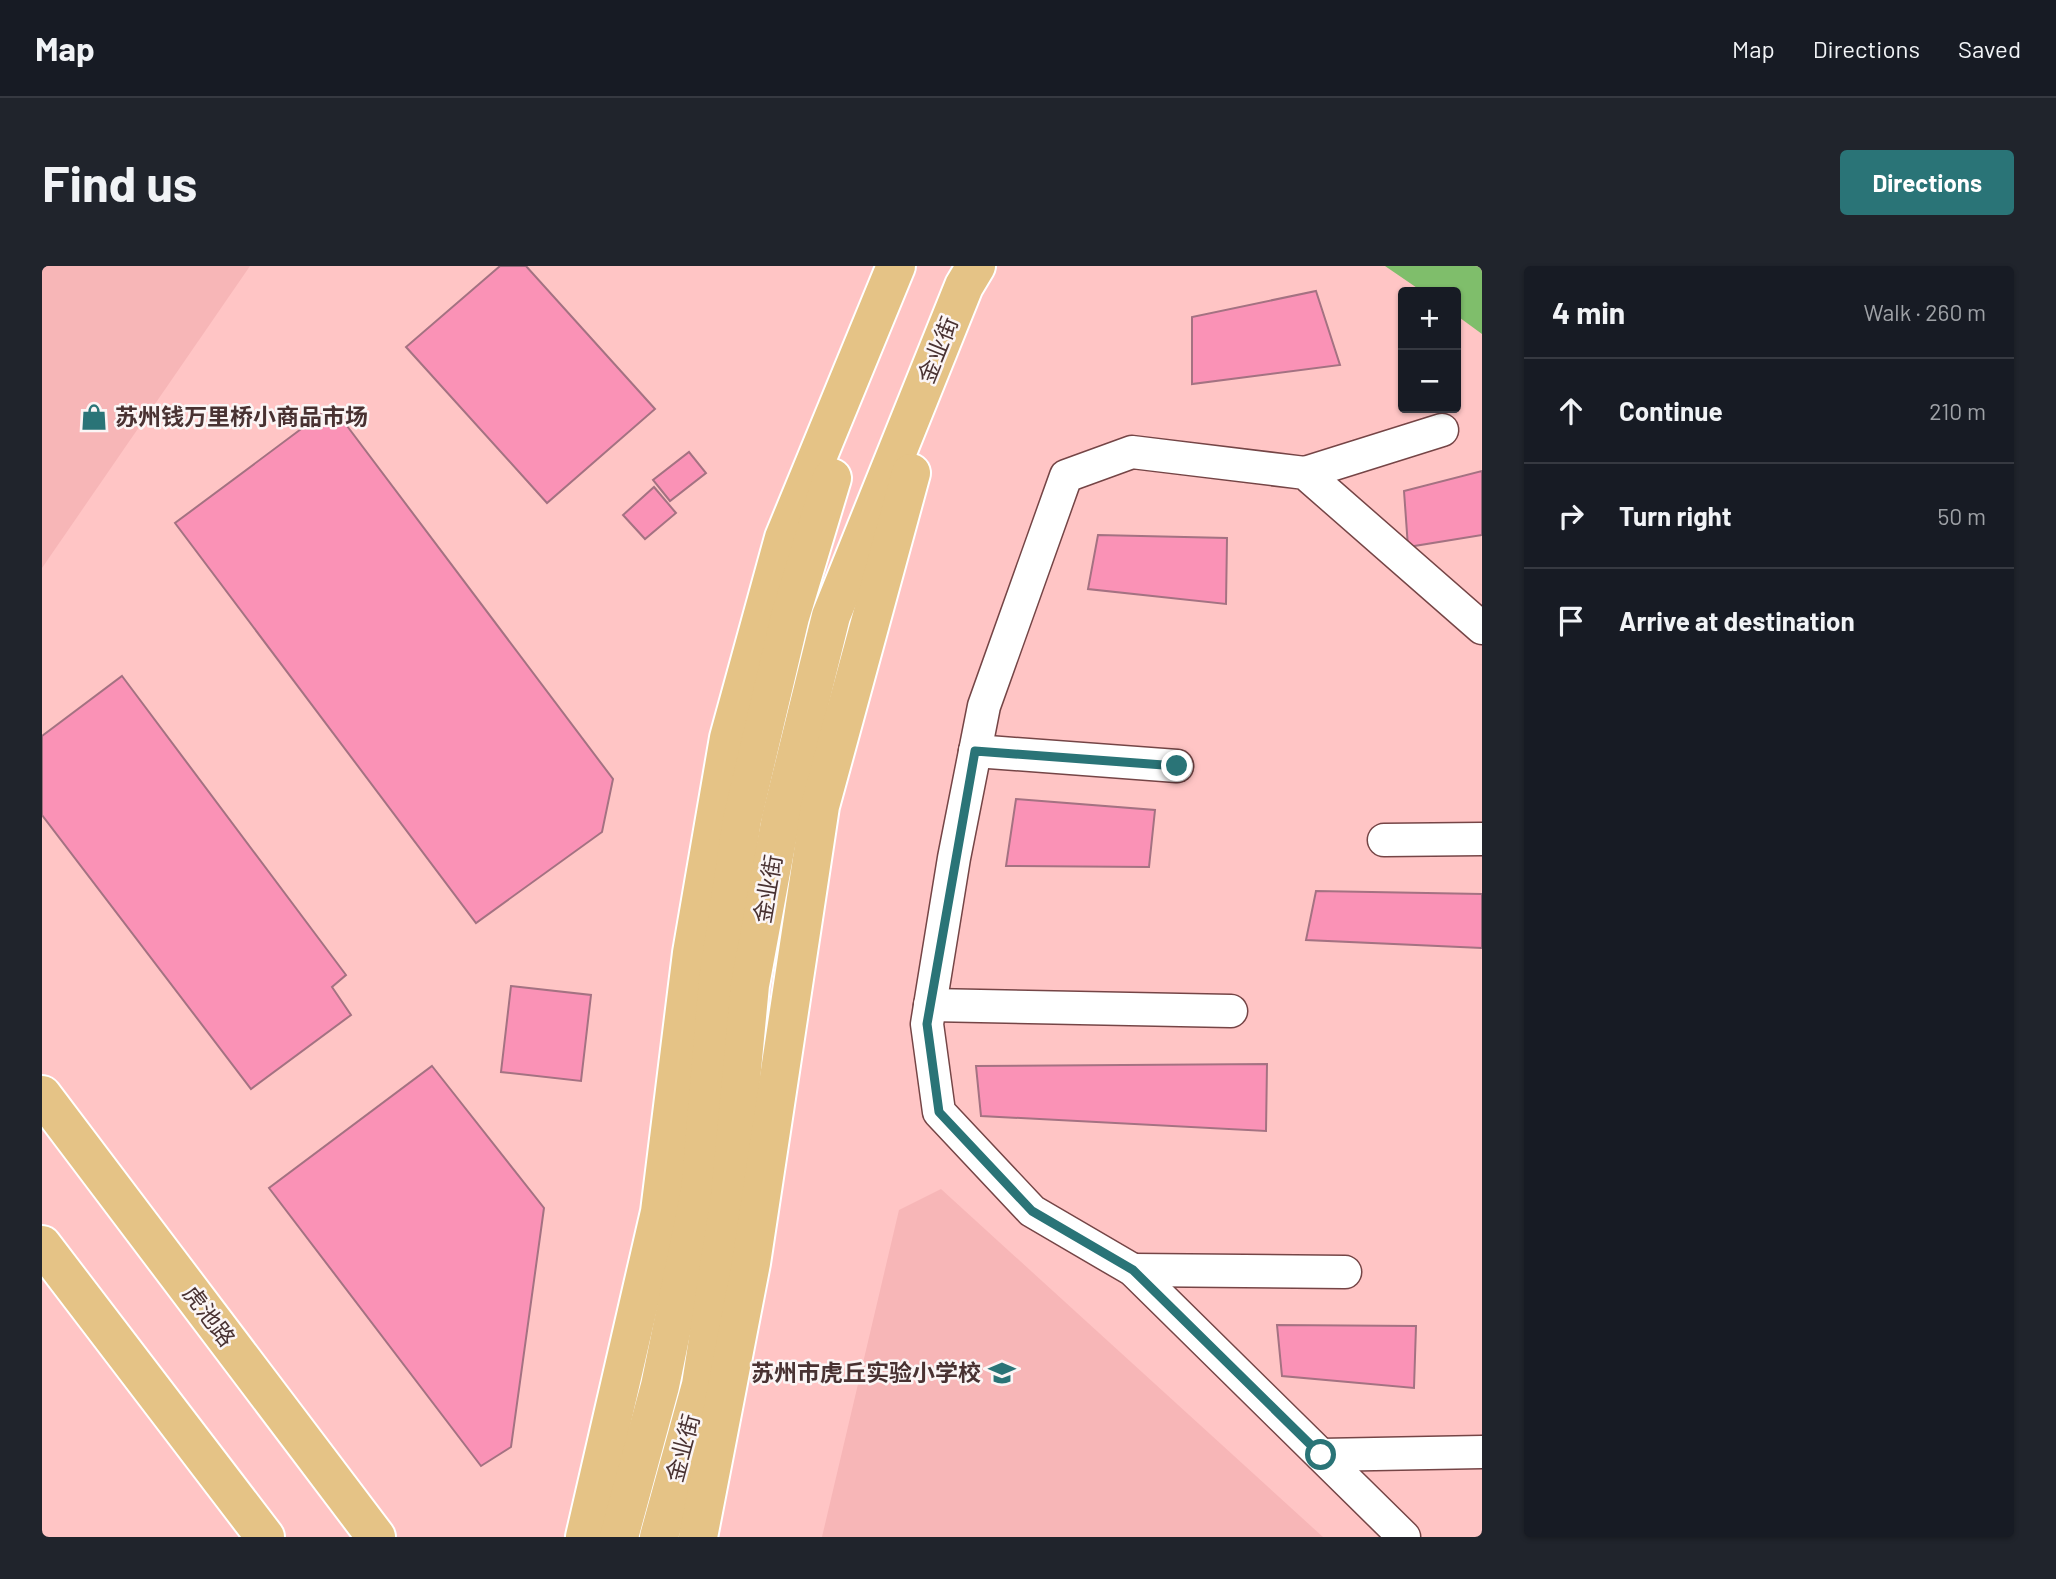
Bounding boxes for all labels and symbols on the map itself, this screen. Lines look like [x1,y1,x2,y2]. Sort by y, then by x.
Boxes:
street label: 金业街 [911,312,963,387]
shop icon: 苏州钱万里桥小商品市场 [79,402,109,432]
place label: 苏州钱万里桥小商品市场 [115,402,368,430]
route end [1161,750,1192,781]
street label: 金业街 [747,852,787,925]
street label: 虎池路 [178,1279,242,1351]
place label: 苏州市虎丘实验小学校 [751,1358,981,1386]
school or university icon: 苏州市虎丘实验小学校 [987,1358,1017,1388]
street label: 金业街 [660,1411,704,1485]
route start [1305,1439,1336,1470]

